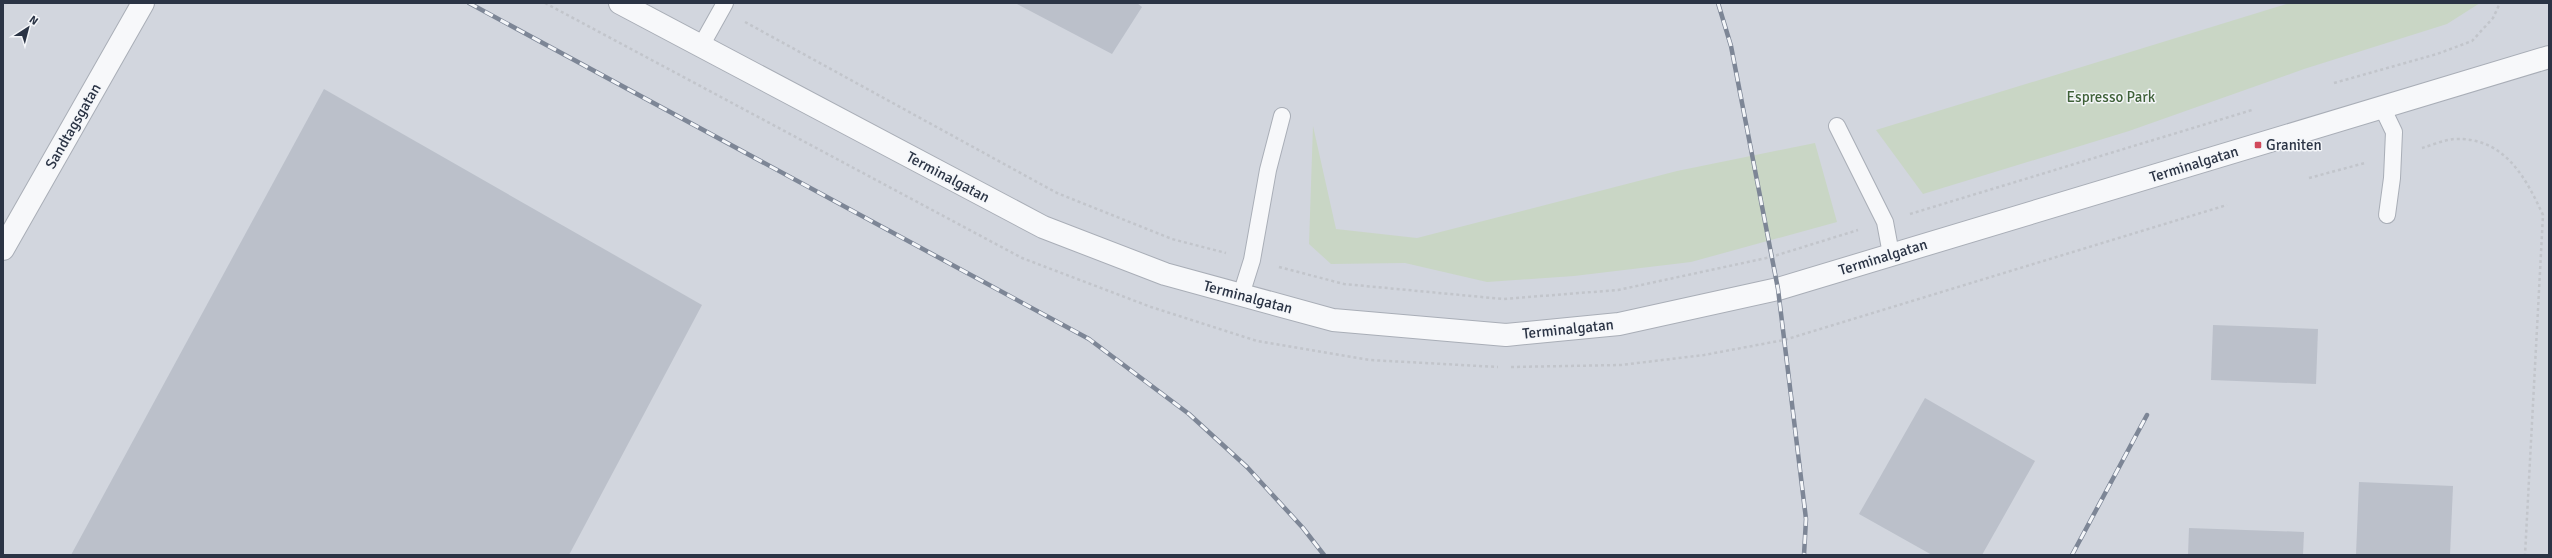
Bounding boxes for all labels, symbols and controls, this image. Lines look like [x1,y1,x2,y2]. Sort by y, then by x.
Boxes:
north arrow [8,8,48,48]
text: N [27,13,41,28]
street label: Sandtagsgatan [41,80,105,172]
park label: Espresso Park [2067,88,2156,106]
place label: Graniten [2266,136,2322,154]
marker: Graniten [2253,140,2263,150]
street label: Terminalgatan [2148,142,2240,186]
street label: Terminalgatan [903,148,993,206]
street label: Terminalgatan [1837,235,1929,279]
street label: Terminalgatan [1201,276,1295,318]
street label: Terminalgatan [1521,315,1615,343]

